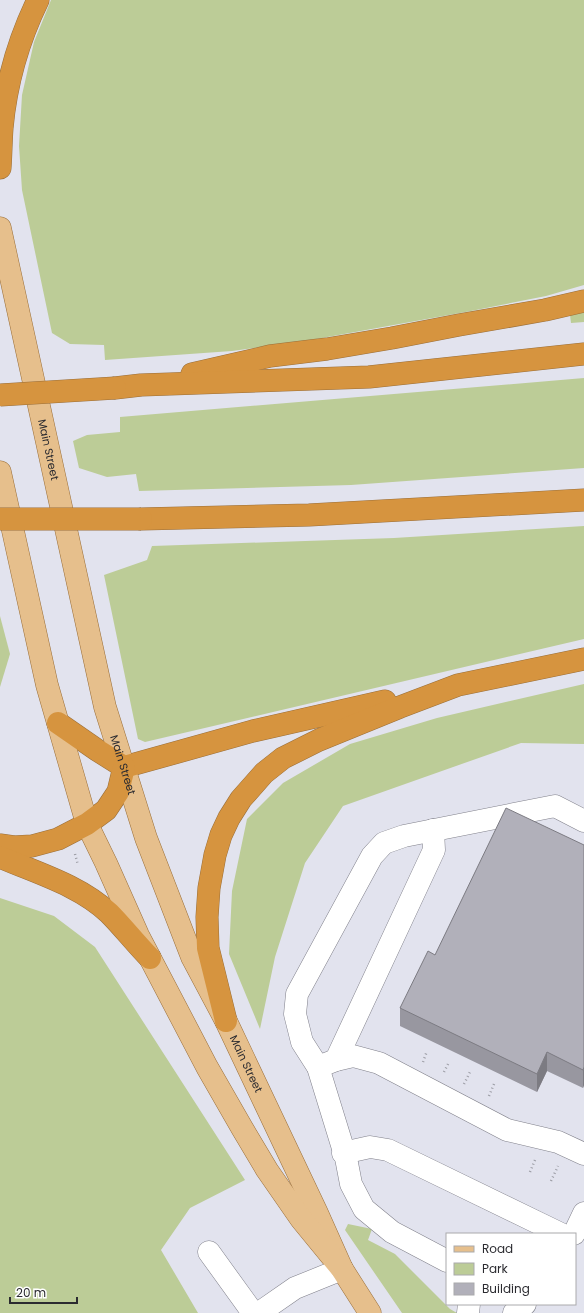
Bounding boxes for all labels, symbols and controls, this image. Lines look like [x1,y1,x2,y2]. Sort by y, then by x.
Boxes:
street label: Main Street [34,418,63,482]
street label: Main Street [106,733,140,797]
street label: Main Street [226,1032,267,1095]
legend [446,1233,576,1305]
text: Road [482,1240,513,1257]
text: Park [482,1260,509,1277]
scale bar [10,1279,77,1305]
text: Building [482,1280,530,1297]
text: 20 m [16,1284,46,1301]

